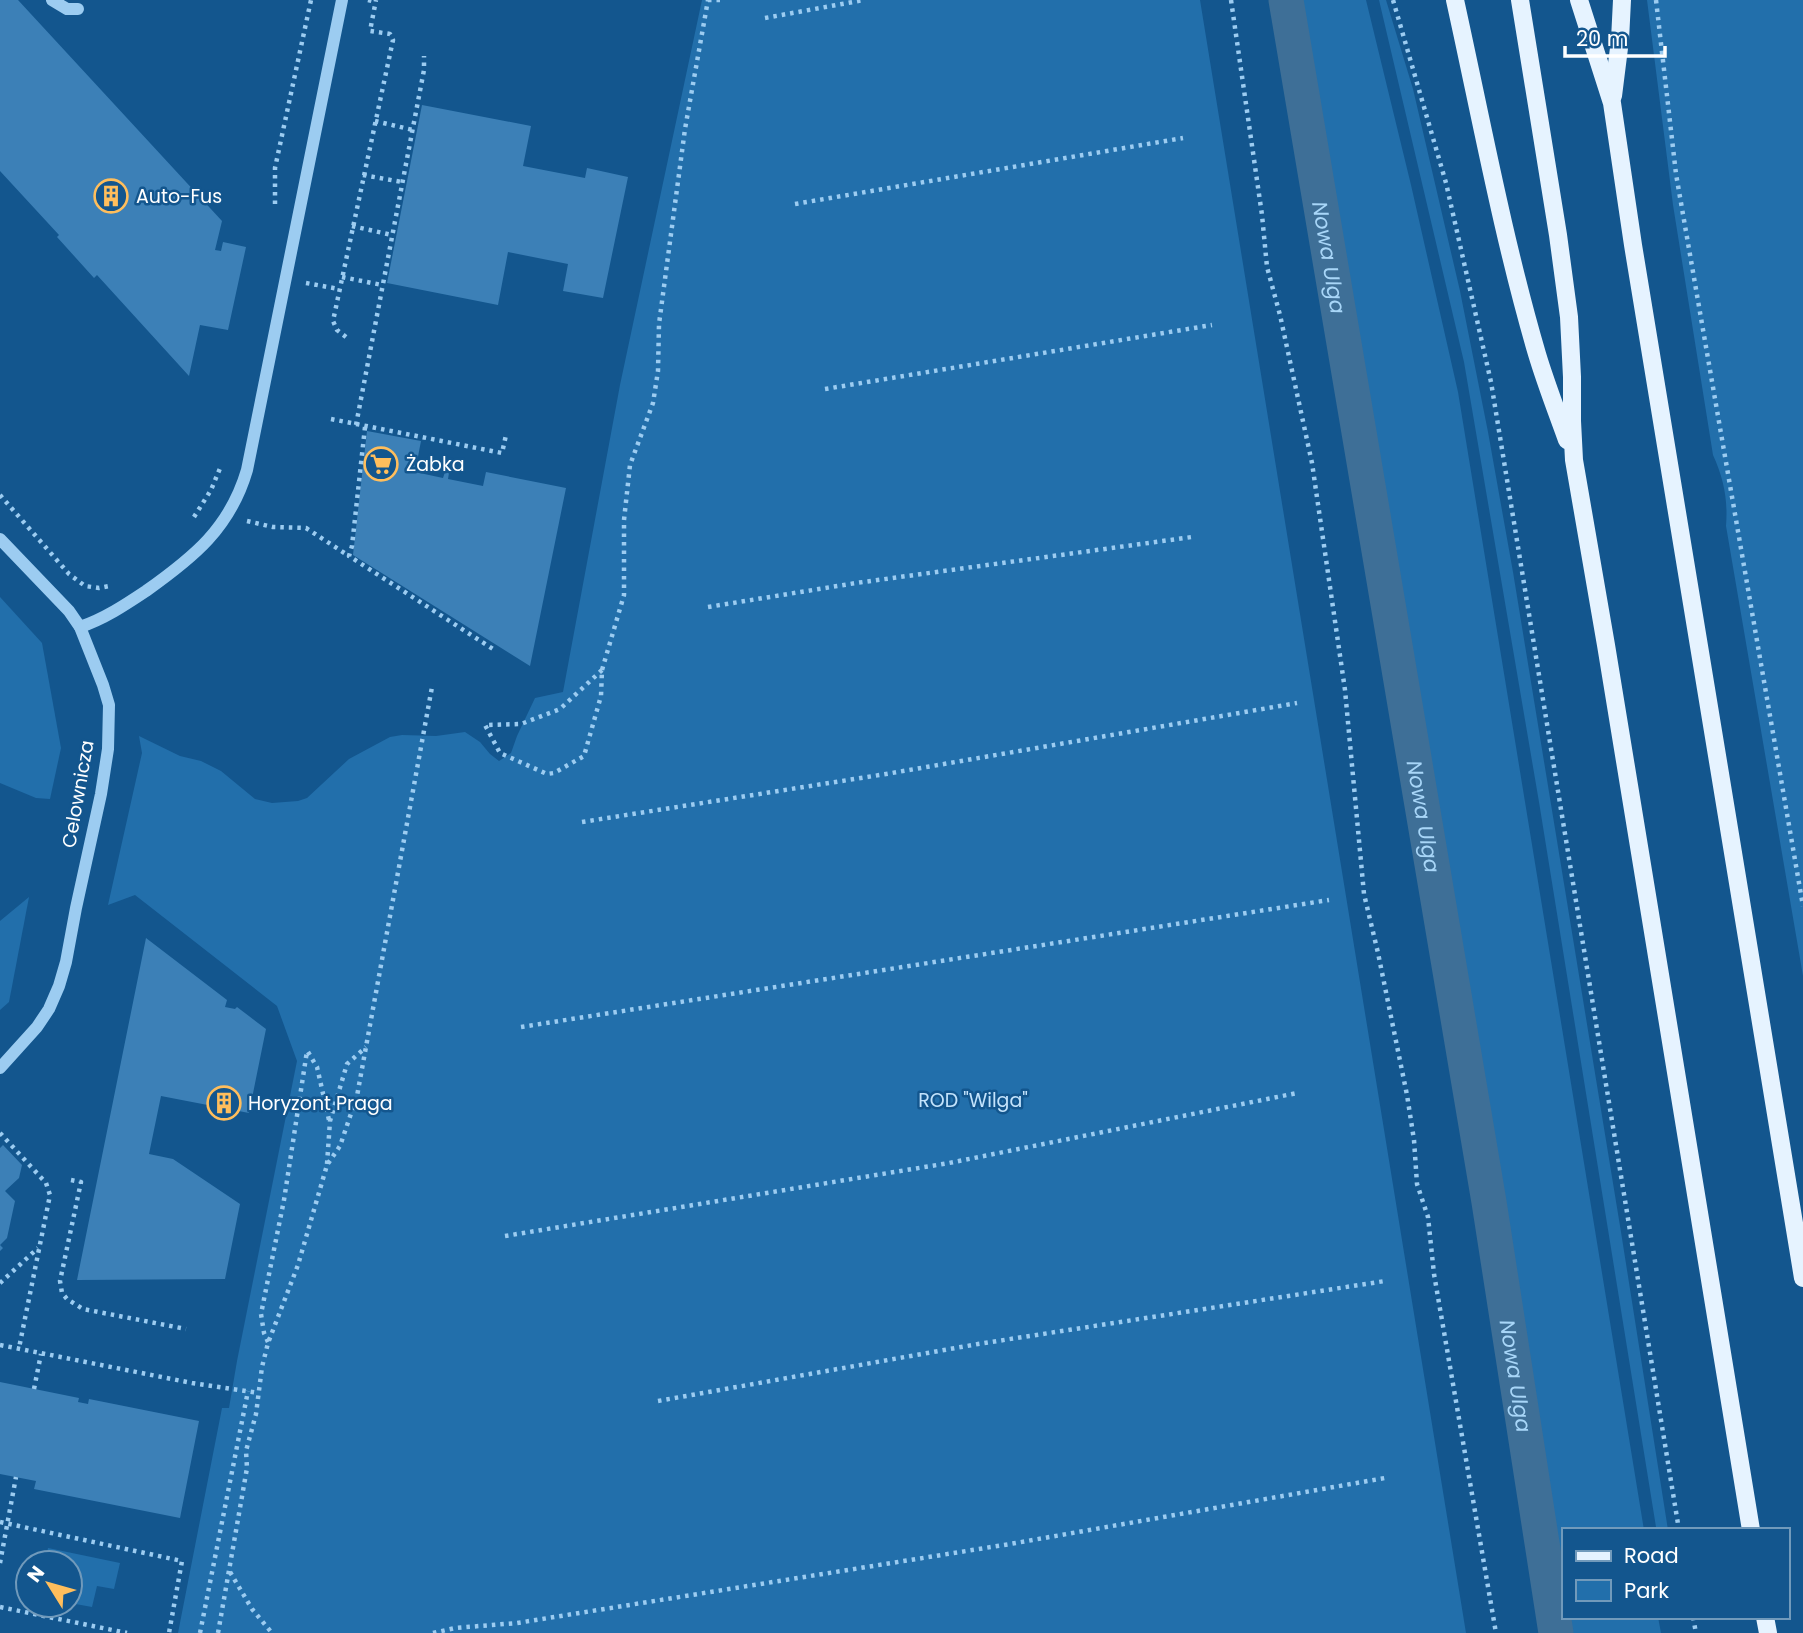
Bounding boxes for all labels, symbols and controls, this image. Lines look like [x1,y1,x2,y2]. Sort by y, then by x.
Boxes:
scale bar [1565,14,1665,58]
text: 20 m [1576,24,1629,53]
building icon: Auto-Fus [92,177,130,215]
place label: Auto-Fus [136,183,222,210]
water label: Nowa Ulga [1306,199,1353,316]
supermarket icon: Żabka [362,445,400,483]
place label: Żabka [406,451,465,478]
street label: Celownicza [55,738,101,850]
water label: Nowa Ulga [1400,758,1448,875]
building icon: Horyzont Praga [205,1084,243,1122]
park label: ROD "Wilga" [918,1087,1028,1114]
place label: Horyzont Praga [248,1090,393,1117]
water label: Nowa Ulga [1493,1317,1539,1434]
legend [1562,1528,1789,1619]
text: Road [1624,1541,1679,1570]
north arrow [14,1549,84,1619]
text: N [21,1560,51,1588]
text: Park [1624,1576,1669,1605]

